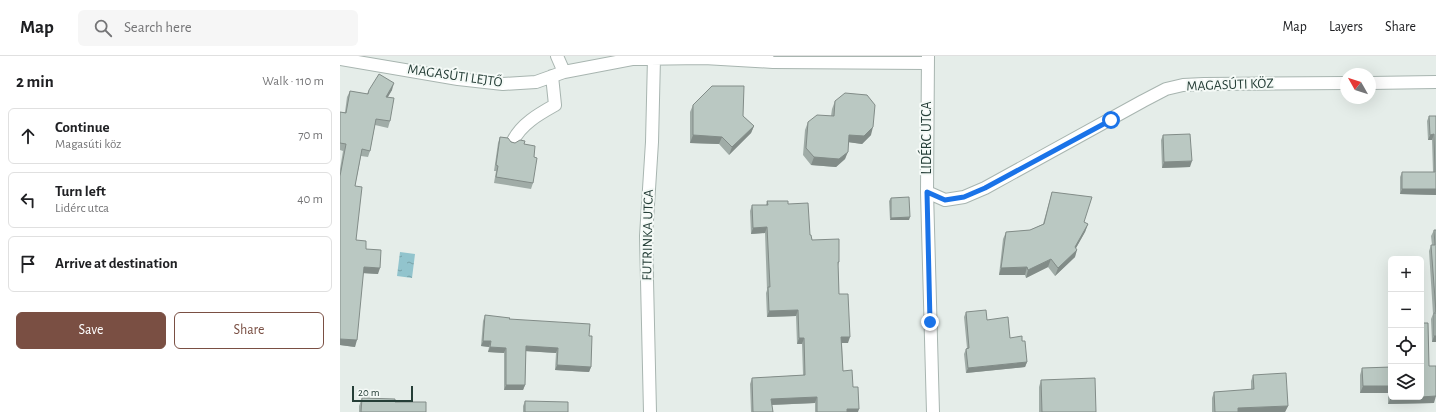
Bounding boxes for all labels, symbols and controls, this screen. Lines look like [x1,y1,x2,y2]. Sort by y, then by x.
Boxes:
search box [78,10,358,46]
icon: search [92,17,114,39]
text: Map [20,18,54,37]
text: Search here [124,20,192,35]
text: Map [1282,20,1307,34]
text: Layers [1329,20,1363,34]
text: Share [1385,20,1416,34]
street label: MAGASÚTI LEJTŐ [407,59,504,90]
north arrow [1340,68,1376,104]
text: 2 min [16,73,54,90]
street label: MAGASÚTI KÖZ [1186,73,1274,94]
text: Walk · 110 m [262,75,324,88]
street label: LIDÉRC UTCA [917,101,934,175]
route start [1102,111,1120,129]
text: Continue [55,120,110,135]
icon: ahead [17,125,39,147]
text: 70 m [298,129,323,142]
text: Magasúti köz [55,138,121,151]
text: Turn left [55,184,106,199]
icon: left [17,189,39,211]
street label: FUTRINKA UTCA [640,189,656,281]
text: 40 m [297,193,323,206]
text: Lidérc utca [55,202,109,215]
icon: arrive [17,253,39,275]
text: Arrive at destination [55,256,178,271]
map controls [1388,256,1424,400]
button: + [1388,256,1424,292]
button: − [1388,292,1424,328]
button: Save [16,312,166,349]
button: Share [174,312,324,349]
route end [921,313,939,331]
button: locate [1388,328,1424,364]
button: layers [1388,364,1424,400]
scale bar [352,384,413,403]
text: 20 m [358,387,379,398]

